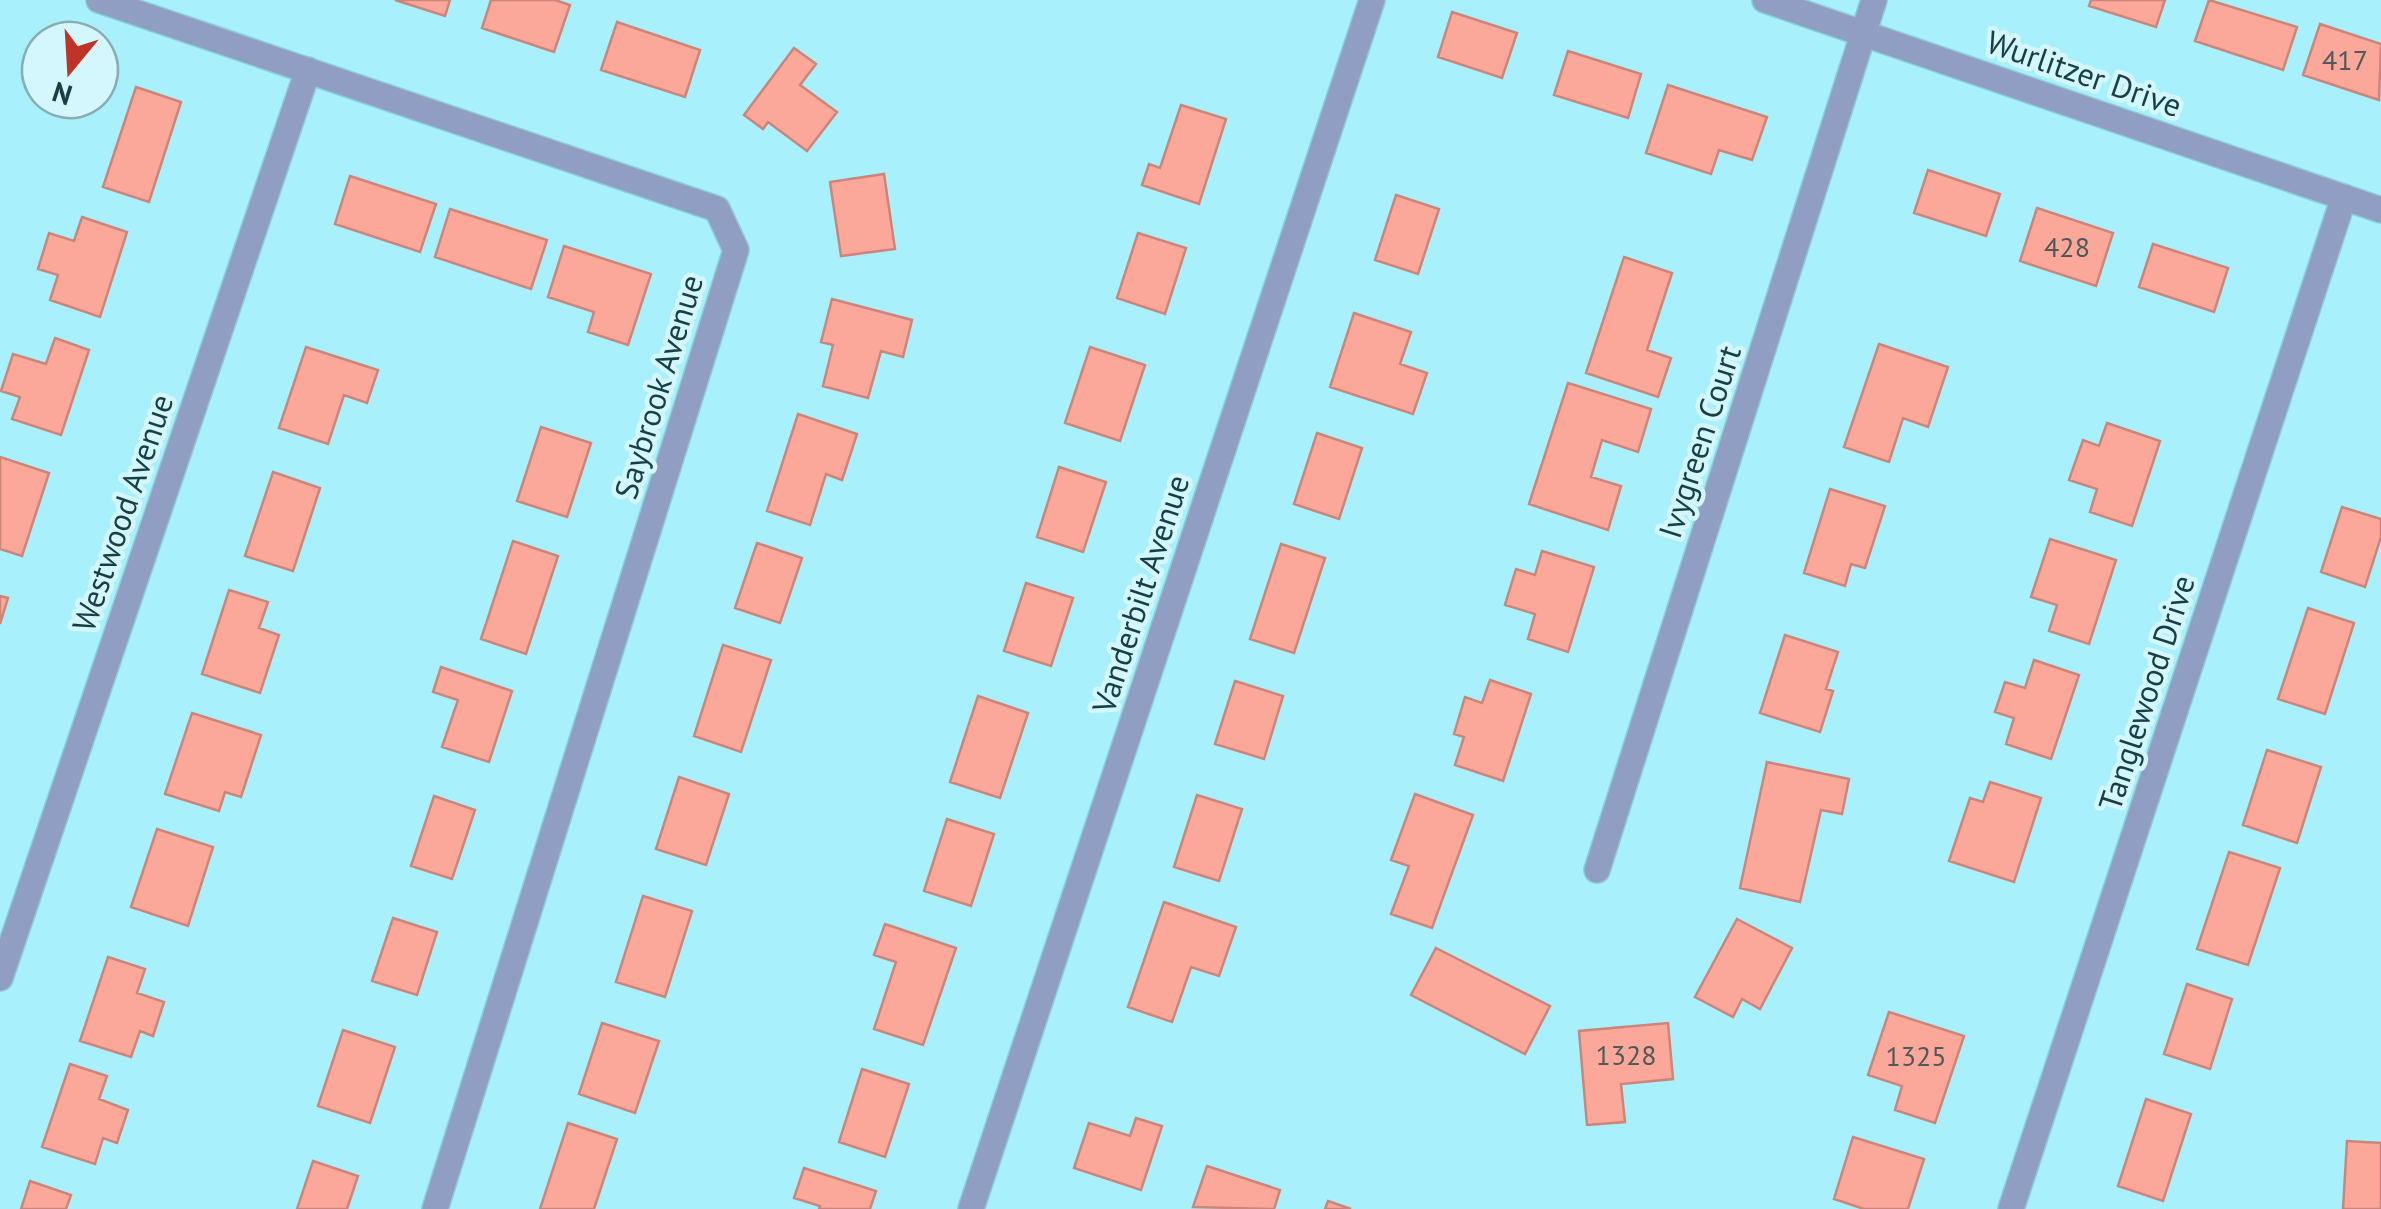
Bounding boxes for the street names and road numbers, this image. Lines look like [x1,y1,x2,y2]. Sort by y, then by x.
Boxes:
street label: Wurlitzer Drive [1981,20,2187,126]
street label: Saybrook Avenue [604,270,712,504]
street label: Ivygreen Court [1648,340,1750,543]
street label: Westwood Avenue [62,389,182,637]
street label: Vanderbilt Avenue [1081,469,1198,719]
street label: Tanglewood Drive [2088,570,2204,816]

